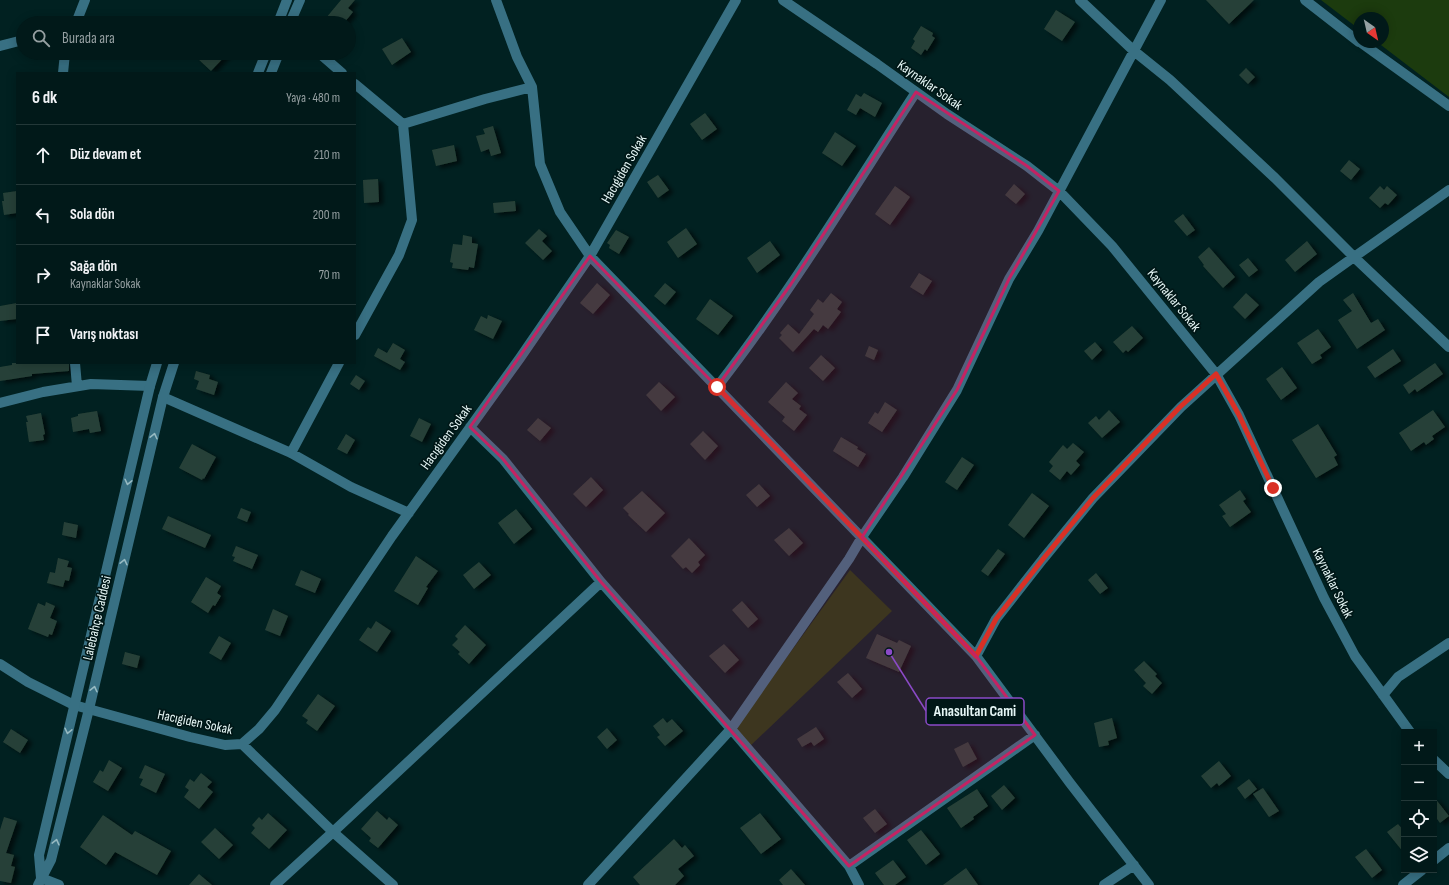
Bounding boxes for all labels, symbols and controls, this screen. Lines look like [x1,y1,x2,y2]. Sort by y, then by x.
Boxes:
north arrow [1353,12,1389,48]
search box [16,16,356,60]
icon: search [30,27,52,49]
text: Burada ara [62,29,115,48]
street label: Kaynaklar Sokak [894,56,966,114]
text: 6 dk [32,88,57,108]
text: Yaya · 480 m [286,90,340,106]
street label: Hacıgiden Sokak [598,131,651,206]
icon: ahead [32,144,54,166]
text: Düz devam et [70,145,141,164]
text: 210 m [314,147,340,163]
icon: left [32,204,54,226]
text: Sola dön [70,205,115,224]
text: 200 m [313,207,340,223]
text: Sağa dön [70,257,117,276]
icon: right [32,264,54,286]
street label: Kaynaklar Sokak [1144,265,1205,335]
text: 70 m [319,267,340,283]
text: Kaynaklar Sokak [70,276,140,292]
icon: arrive [32,324,54,346]
text: Varış noktası [70,325,138,344]
route start [708,378,726,396]
street label: Hacıgiden Sokak [417,401,476,473]
one-way arrow [150,432,158,439]
one-way arrow [124,479,132,486]
route end [1264,479,1282,497]
street label: Kaynaklar Sokak [1309,545,1358,621]
one-way arrow [120,559,128,565]
street label: Lalebahçe Caddesi [79,574,115,662]
one-way arrow [90,685,98,692]
callout: Anasultan Cami [926,698,1024,725]
text: Anasultan Cami [933,702,1016,721]
street label: Hacıgiden Sokak [156,706,235,738]
one-way arrow [64,728,72,735]
map controls [1401,729,1437,873]
button: + [1401,729,1437,765]
button: − [1401,765,1437,801]
button: locate [1401,801,1437,837]
button: layers [1401,837,1437,873]
one-way arrow [51,838,59,845]

